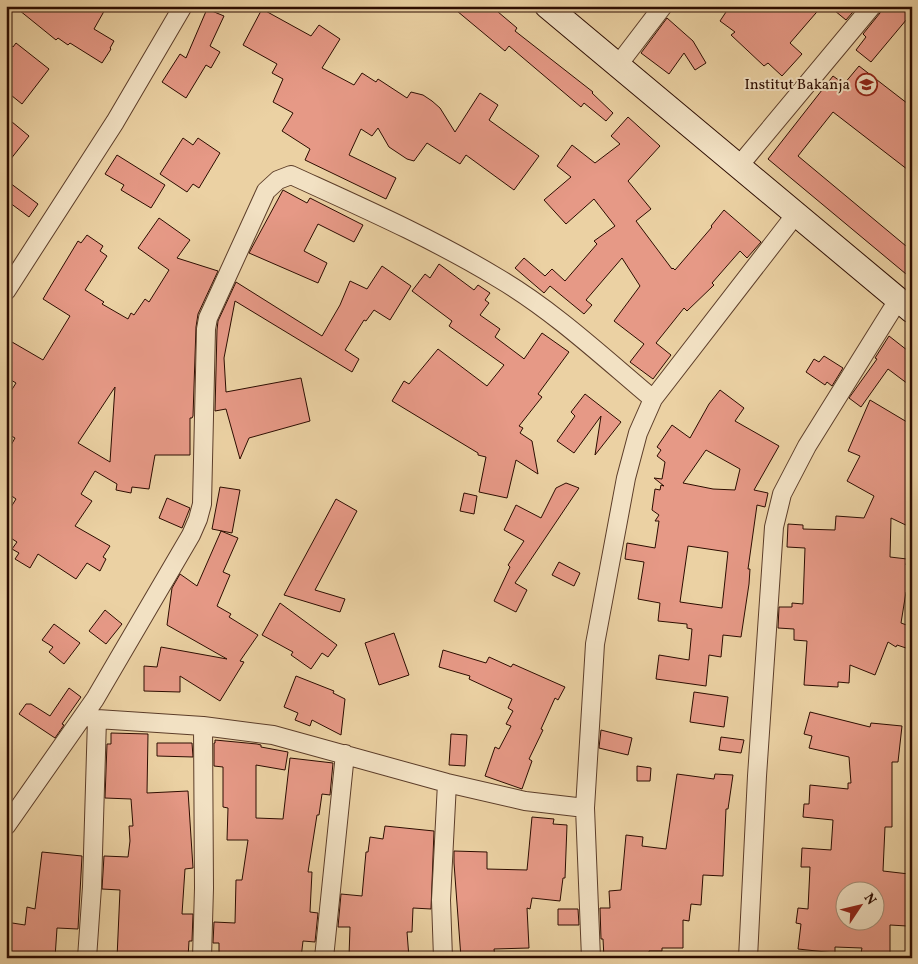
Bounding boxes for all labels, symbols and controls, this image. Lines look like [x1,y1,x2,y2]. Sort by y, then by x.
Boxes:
school or university icon: Institut Bakanja [854,73,878,97]
place label: Institut Bakanja [744,75,850,96]
north arrow [836,882,886,932]
text: N [859,890,880,909]

